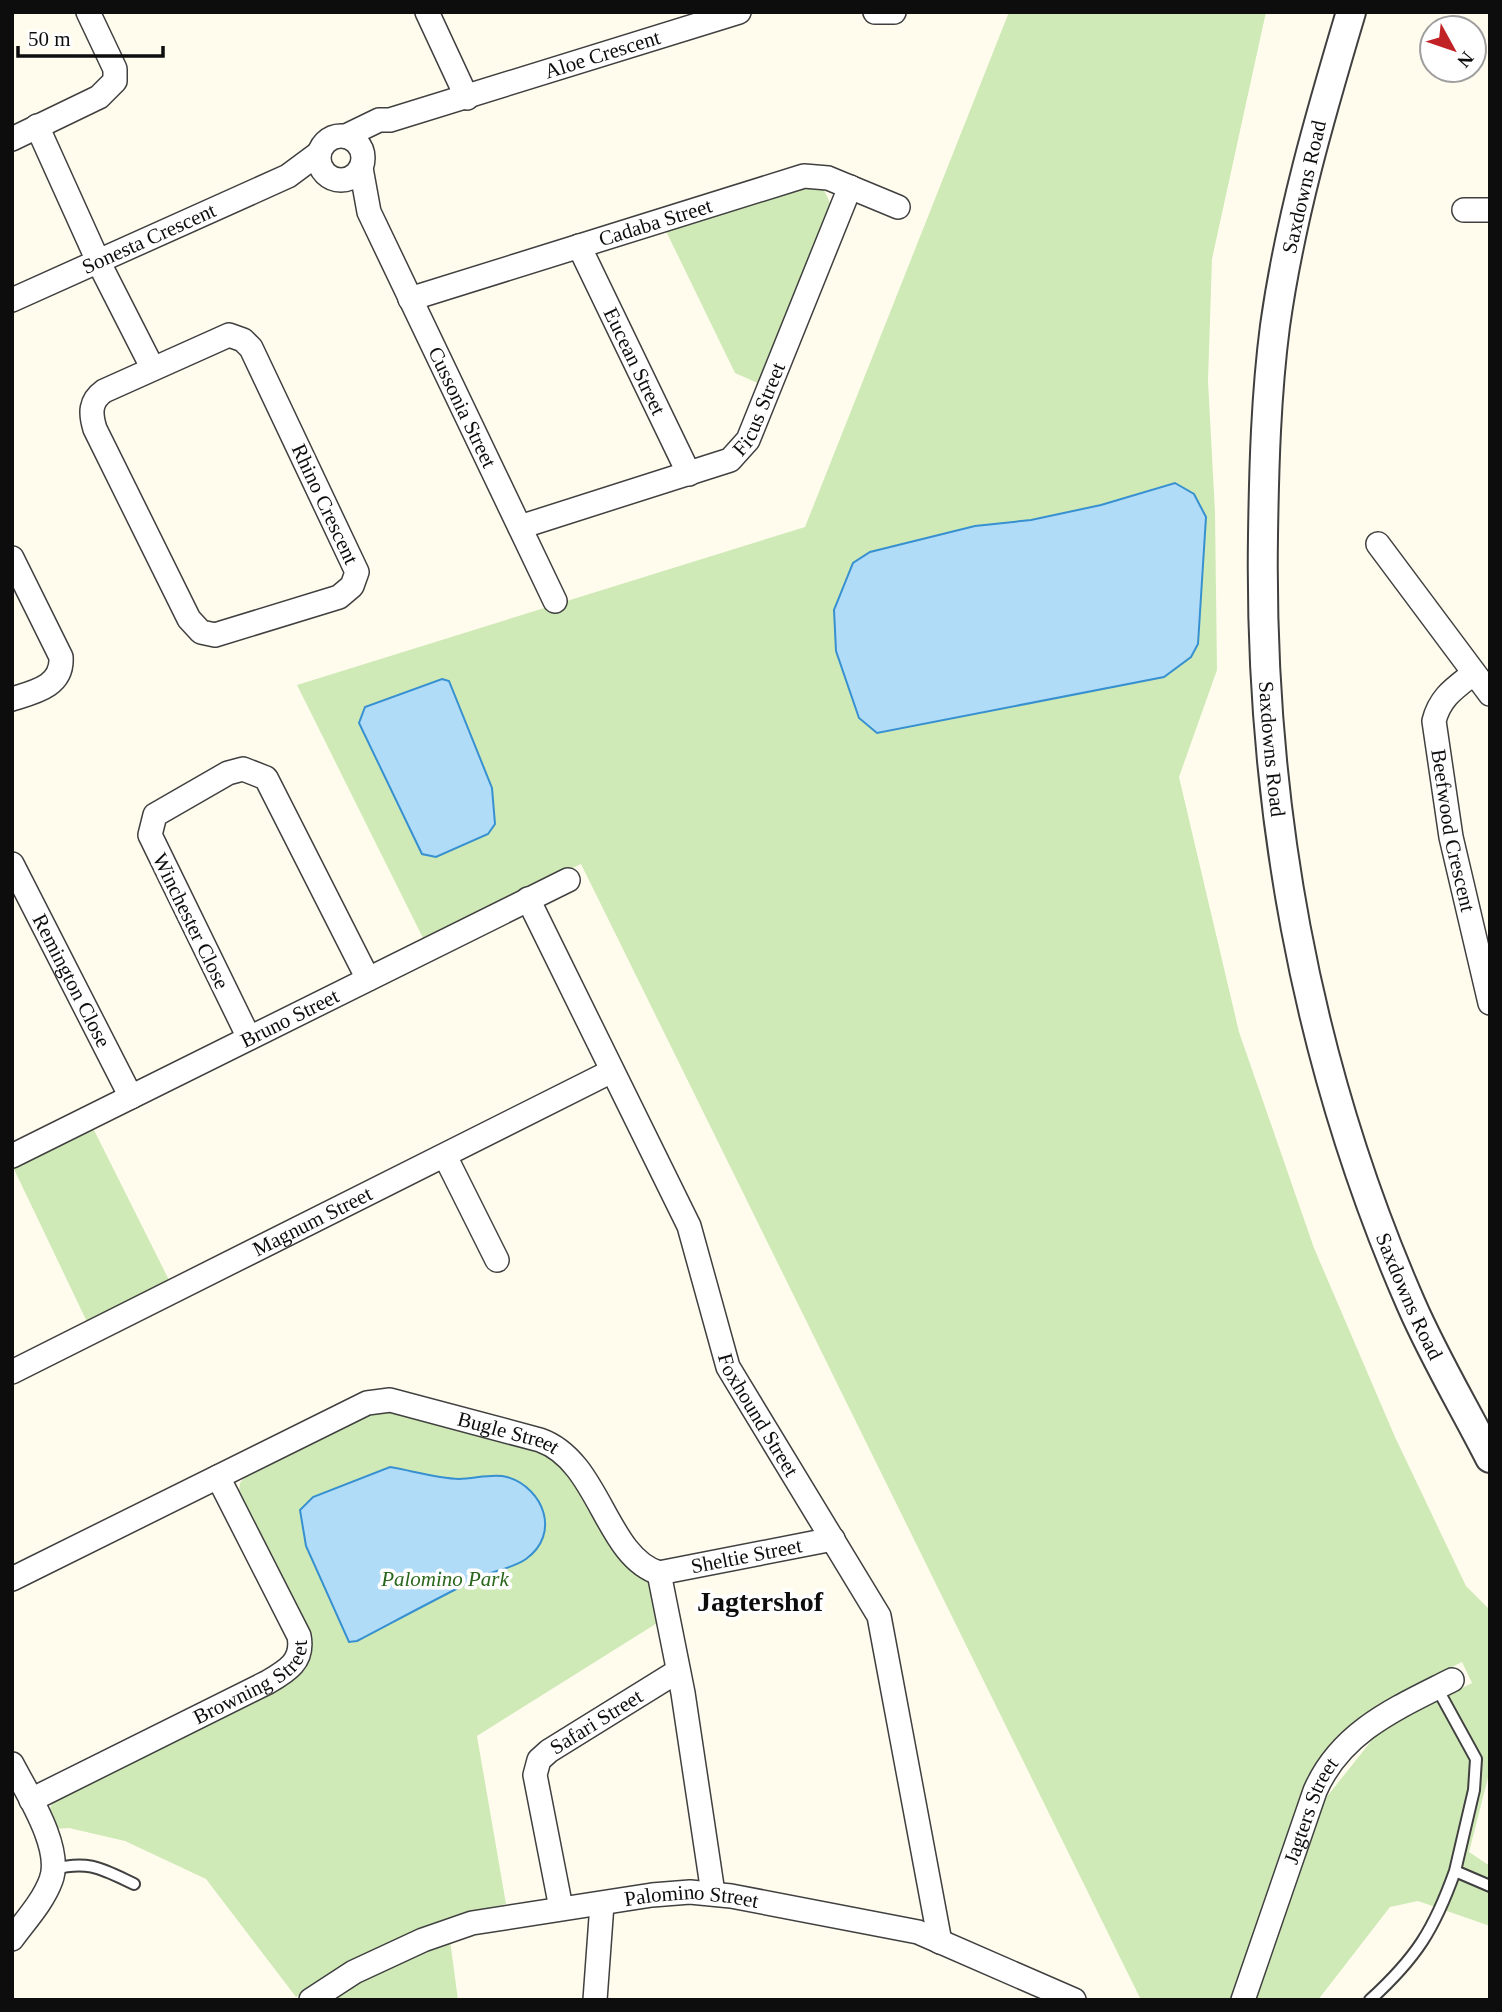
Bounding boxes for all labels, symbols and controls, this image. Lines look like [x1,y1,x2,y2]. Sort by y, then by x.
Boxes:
scale bar [18,14,163,58]
north arrow [1418,14,1488,84]
street label: Aloe Crescent [542,25,663,83]
text: 50 m [28,27,71,51]
text: N [1453,48,1478,72]
street label: Saxdowns Road [1277,118,1331,256]
street label: Cadaba Street [596,193,715,251]
street label: Sonesta Crescent [78,198,220,279]
street label: Eucean Street [599,304,671,419]
street label: Cussonia Street [423,343,502,472]
street label: Ficus Street [728,359,790,461]
street label: Rhino Crescent [287,440,363,568]
street label: Saxdowns Road [1254,680,1290,818]
street label: Beefwood Crescent [1426,747,1480,914]
street label: Winchester Close [148,849,234,993]
street label: Remington Close [28,910,116,1051]
street label: Bruno Street [237,984,343,1053]
street label: Magnum Street [249,1181,376,1261]
street label: Saxdowns Road [1371,1229,1448,1364]
street label: Foxhound Street [713,1351,804,1481]
street label: Bugle Street [455,1407,564,1459]
street label: Sheltie Street [689,1533,804,1579]
park label: Palomino Park [380,1567,510,1591]
district label: Jagtershof [697,1586,824,1617]
street label: Browning Street [189,1640,312,1729]
street label: Safari Street [545,1684,647,1759]
street label: Jagters Street [1279,1752,1343,1867]
street label: Palomino Street [623,1880,761,1913]

